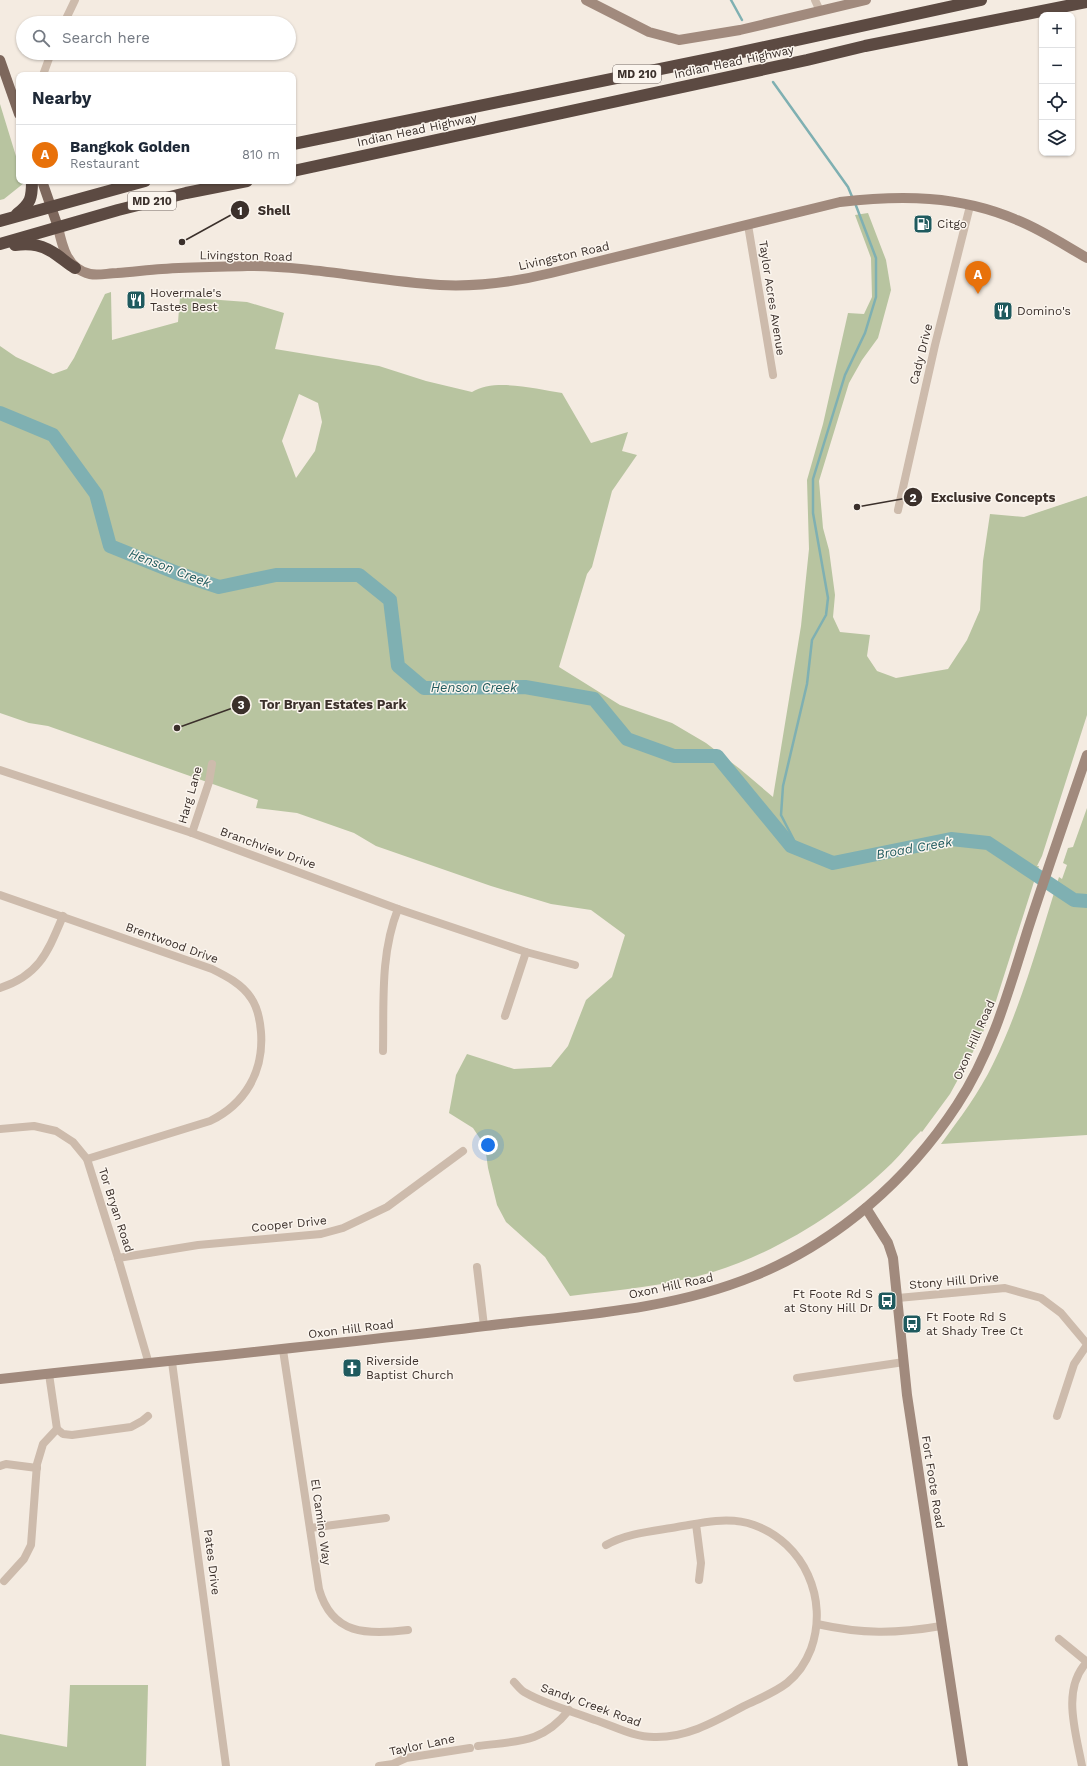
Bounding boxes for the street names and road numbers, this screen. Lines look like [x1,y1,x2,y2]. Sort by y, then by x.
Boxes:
street label: Indian Head Highway [673,42,796,82]
road number: MD 210 [613,65,661,83]
street label: Indian Head Highway [356,110,479,150]
road number: MD 210 [128,192,176,210]
street label: Livingston Road [517,239,611,273]
street label: Taylor Acres Avenue [756,239,788,357]
street label: Livingston Road [199,248,293,264]
street label: Cady Drive [907,322,935,386]
street label: Harg Lane [175,765,205,825]
street label: Branchview Drive [218,824,318,872]
street label: Brentwood Drive [124,920,220,966]
street label: Oxon Hill Road [950,998,998,1082]
street label: Tor Bryan Road [96,1166,136,1254]
street label: Cooper Drive [251,1213,327,1235]
street label: Oxon Hill Road [627,1270,715,1302]
street label: Stony Hill Drive [909,1270,1000,1292]
street label: Oxon Hill Road [307,1317,395,1341]
street label: Fort Foote Road [919,1435,947,1529]
street label: El Camino Way [308,1478,334,1567]
street label: Pates Drive [201,1528,223,1596]
street label: Sandy Creek Road [539,1680,643,1730]
street label: Taylor Lane [388,1731,456,1759]

